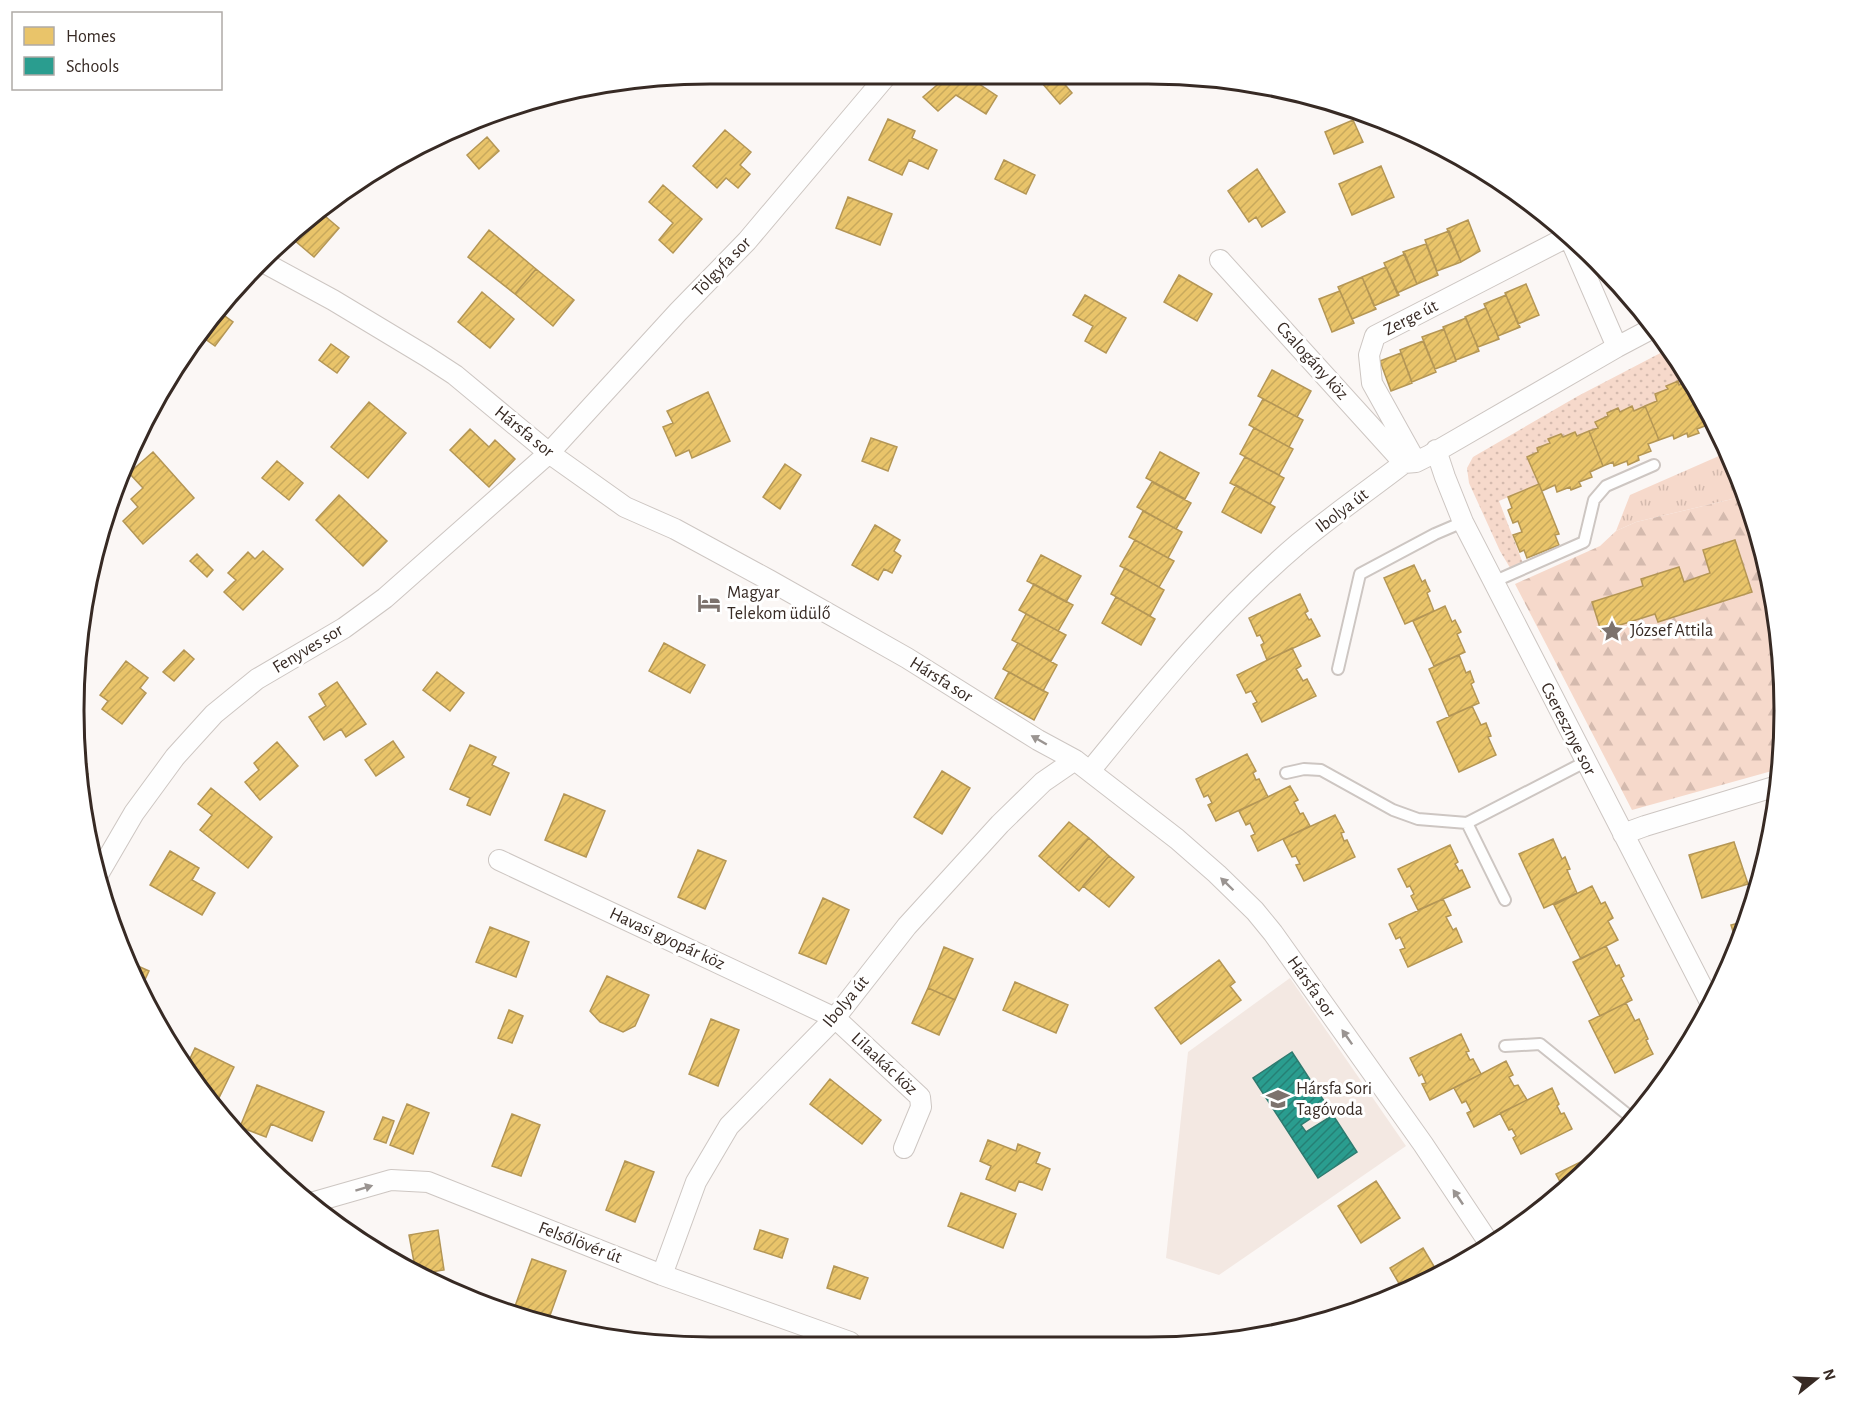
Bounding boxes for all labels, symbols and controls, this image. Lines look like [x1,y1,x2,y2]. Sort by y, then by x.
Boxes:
legend [12,12,222,90]
text: Homes [66,28,116,46]
text: Schools [66,58,119,76]
street label: Tölgyfa sor [689,234,755,300]
street label: Zerge út [1381,297,1441,339]
street label: Csalogány köz [1273,319,1351,403]
street label: Hársfa sor [491,403,557,461]
street label: Ibolya út [1312,485,1372,537]
place label: Magyar Telekom üdülő [727,584,831,623]
hotel icon: Magyar Telekom üdülő [696,590,722,616]
place icon: József Attila [1599,618,1625,644]
street label: Fenyves sor [270,621,346,677]
place label: József Attila [1630,622,1713,640]
street label: Hársfa sor [906,654,976,706]
street label: Cseresznye sor [1537,680,1599,778]
one-way arrow [1031,735,1047,746]
one-way arrow [1221,877,1235,891]
street label: Havasi gyopár köz [607,904,727,974]
street label: Hársfa sor [1283,953,1339,1021]
street label: Ibolya út [820,973,873,1031]
street label: Lilaakác köz [848,1029,920,1099]
one-way arrow [1341,1030,1353,1046]
place label: Hársfa Sori Tagóvoda [1296,1080,1372,1119]
school or university icon: Hársfa Sori Tagóvoda [1265,1086,1291,1112]
one-way arrow [355,1183,373,1192]
one-way arrow [1453,1189,1464,1205]
street label: Felsőlövér út [536,1219,624,1267]
north arrow [1786,1349,1846,1409]
text: N [1820,1367,1839,1382]

